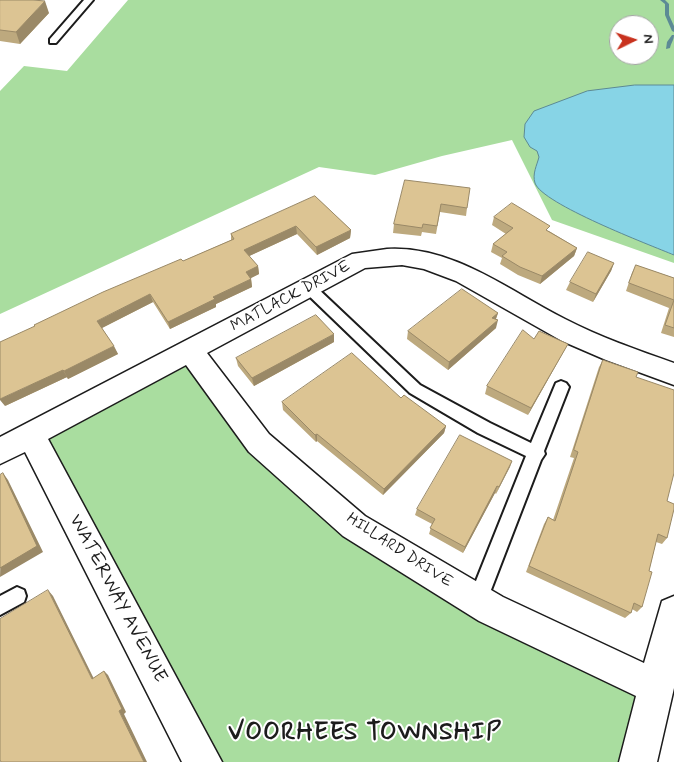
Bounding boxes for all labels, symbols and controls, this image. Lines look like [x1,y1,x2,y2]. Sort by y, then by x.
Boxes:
north arrow [609,15,659,65]
text: N [639,34,657,44]
street label: MATLACK DRIVE [228,257,354,337]
street label: HILLARD DRIVE [342,509,456,593]
street label: WATERWAY AVENUE [63,511,171,687]
district label: VOORHEES TOWNSHIP [229,719,501,749]

